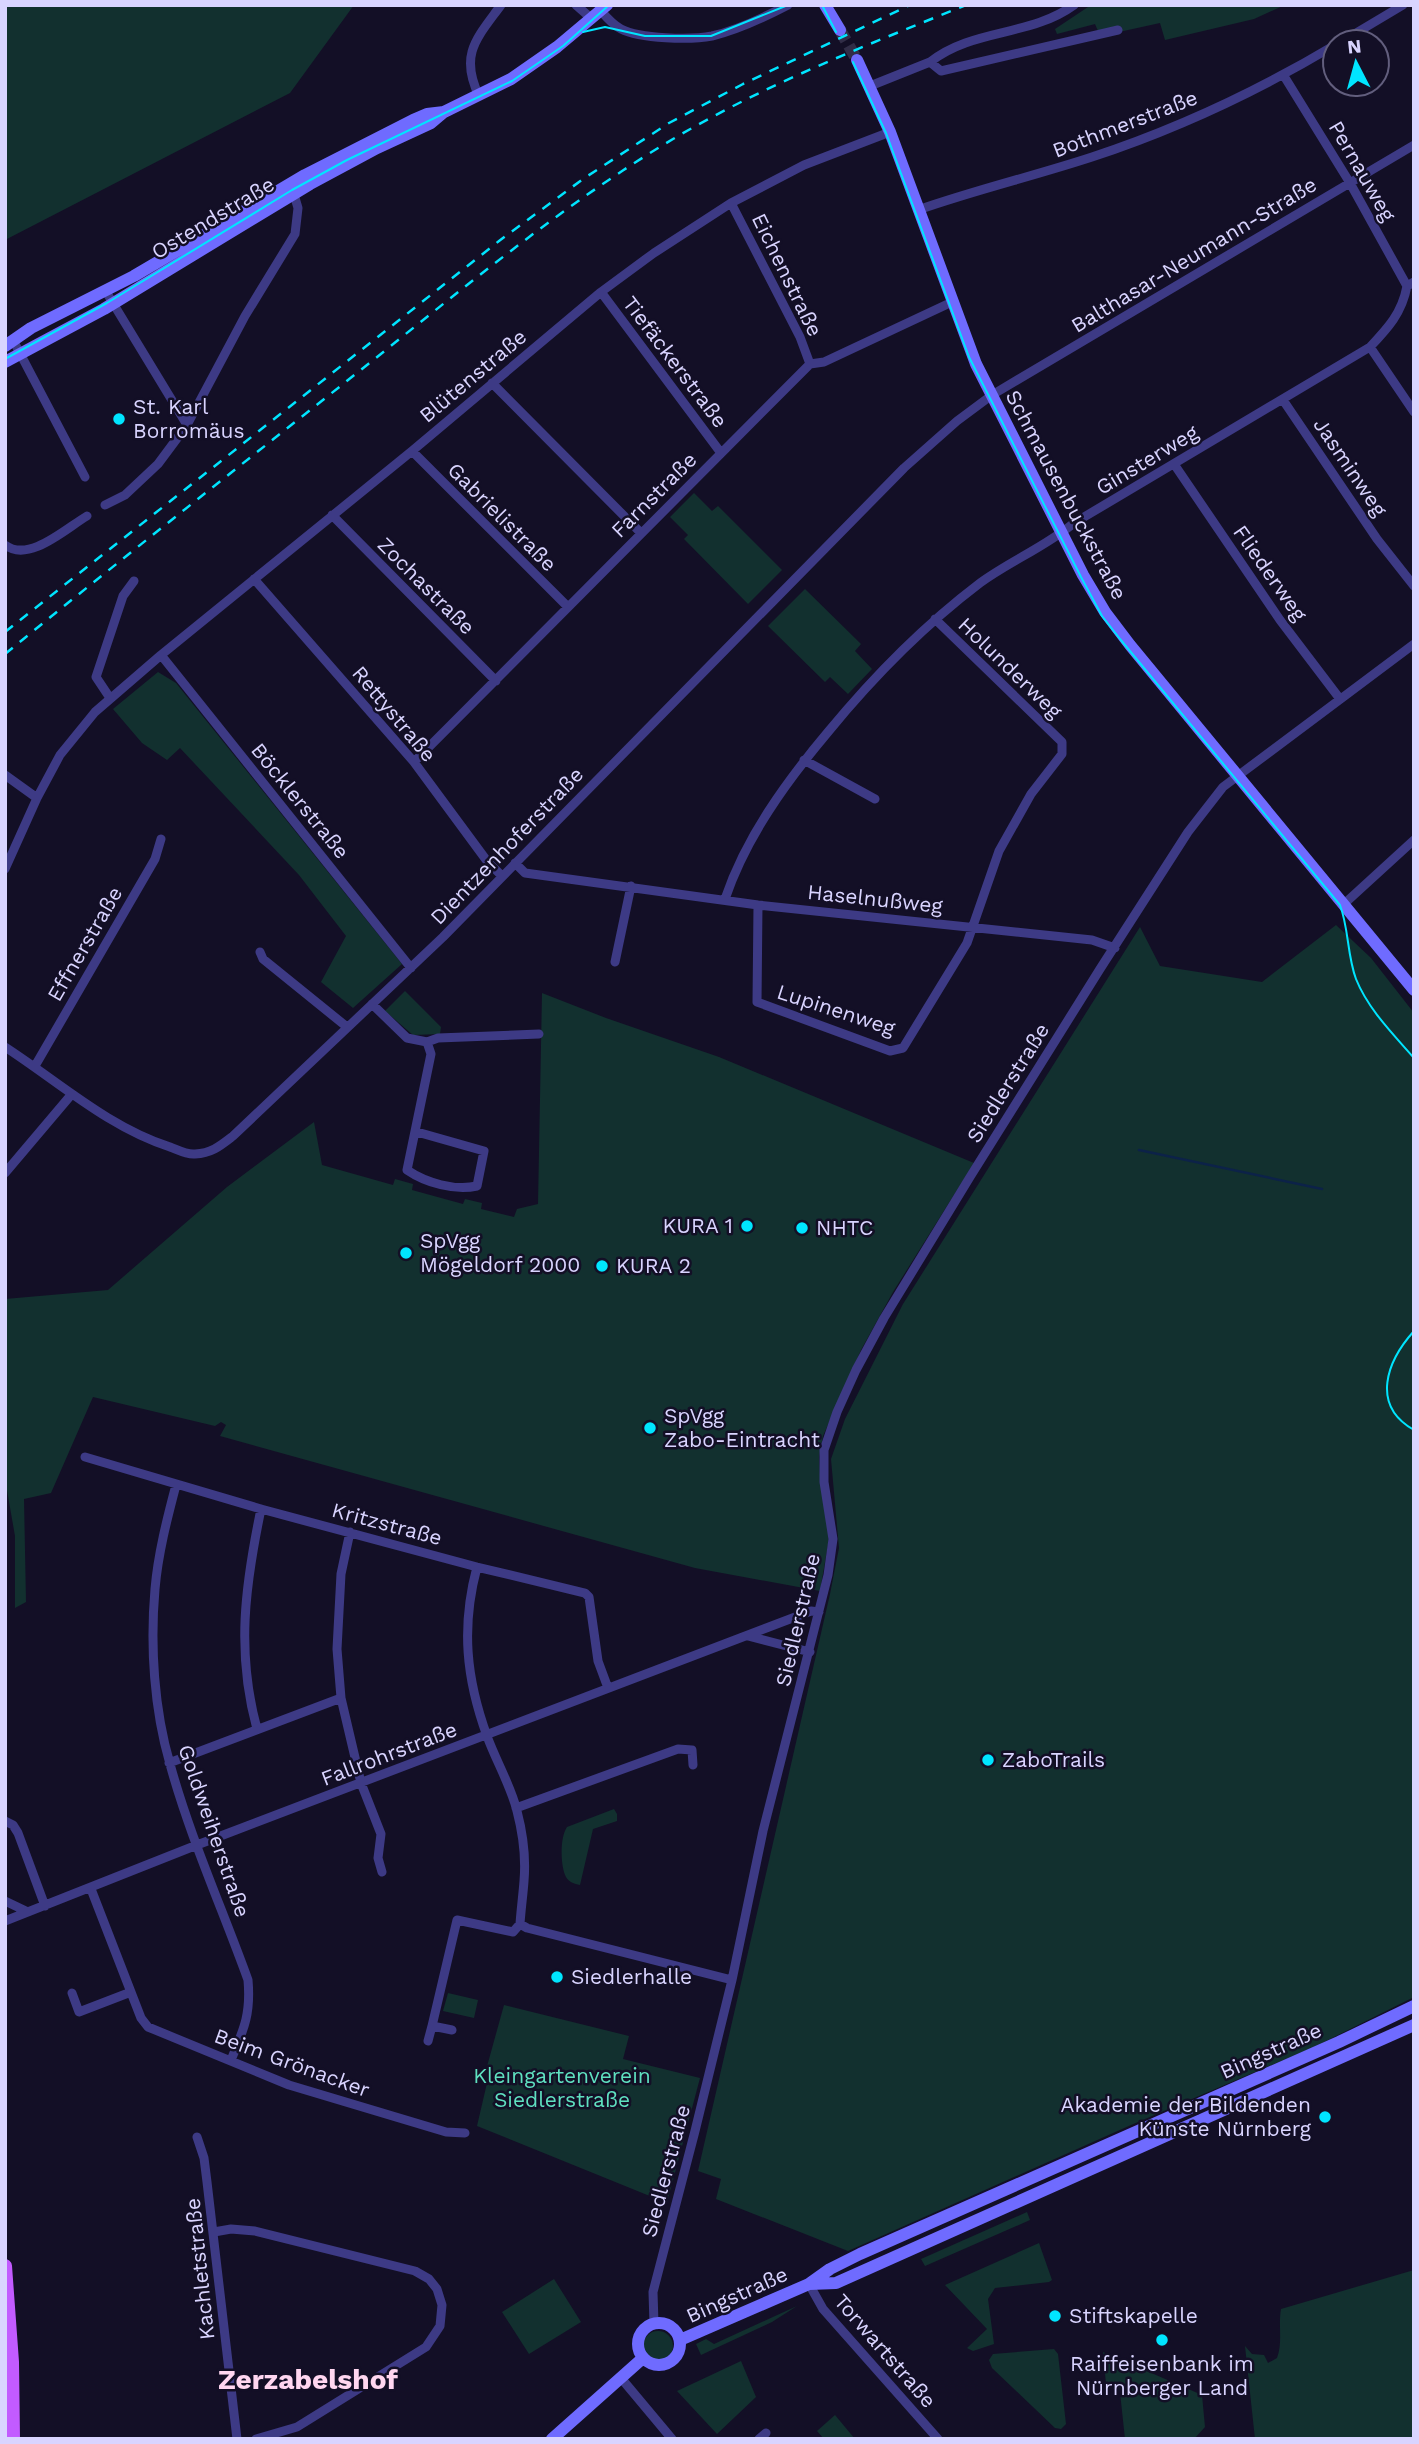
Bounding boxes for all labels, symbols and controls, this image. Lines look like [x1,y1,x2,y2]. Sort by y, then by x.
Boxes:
north arrow [1321,28,1391,98]
text: N [1346,34,1362,59]
street label: Bothmerstraße [1049,84,1201,163]
street label: Pernauweg [1324,116,1402,226]
street label: Ostendstraße [147,171,279,264]
street label: Balthasar-Neumann-Straße [1066,171,1321,338]
street label: Eichenstraße [747,209,828,340]
street label: Tiefäckerstraße [618,291,733,432]
street label: Blütenstraße [414,324,531,428]
street label: Schmausenbuckstraße [1000,386,1132,604]
place label: St. Karl Borromäus [133,394,245,443]
marker: St. Karl Borromäus [111,411,127,427]
street label: Jasminweg [1308,413,1393,521]
street label: Ginsterweg [1091,419,1203,500]
street label: Farnstraße [606,447,701,542]
street label: Gabrielistraße [443,457,562,576]
street label: Fliederweg [1228,520,1313,626]
street label: Zochastraße [373,532,480,639]
street label: Holunderweg [953,612,1068,724]
street label: Rettystraße [347,661,442,767]
street label: Böcklerstraße [246,738,355,864]
street label: Dientzenhoferstraße [425,762,588,930]
street label: Haselnußweg [806,879,945,918]
street label: Effnerstraße [42,882,127,1005]
street label: Lupinenweg [774,979,899,1041]
street label: Siedlerstraße [961,1018,1054,1147]
place label: KURA 1 [662,1213,733,1238]
place label: NHTC [816,1215,873,1240]
marker: KURA 1 [739,1218,755,1234]
marker: NHTC [794,1220,810,1236]
place label: SpVgg Mögeldorf 2000 [420,1228,580,1277]
marker: SpVgg Mögeldorf 2000 [398,1245,414,1261]
place label: KURA 2 [616,1253,691,1278]
marker: KURA 2 [594,1258,610,1274]
place label: SpVgg Zabo-Eintracht [664,1403,820,1452]
marker: SpVgg Zabo-Eintracht [642,1420,658,1436]
street label: Kritzstraße [329,1497,445,1550]
street label: Siedlerstraße [770,1551,825,1689]
street label: Fallrohrstraße [317,1716,460,1791]
street label: Goldweiherstraße [173,1741,256,1920]
place label: ZaboTrails [1002,1747,1105,1772]
marker: ZaboTrails [980,1752,996,1768]
place label: Siedlerhalle [571,1964,692,1989]
marker: Siedlerhalle [549,1969,565,1985]
street label: Bingstraße [1216,2017,1325,2084]
street label: Beim Grönacker [211,2023,374,2102]
park label: Kleingartenverein Siedlerstraße [473,2063,651,2112]
place label: Akademie der Bildenden Künste Nürnberg [1061,2092,1312,2141]
street label: Siedlerstraße [636,2102,695,2240]
marker: Akademie der Bildenden Künste Nürnberg [1317,2109,1333,2125]
street label: Kachletstraße [180,2197,219,2341]
street label: Bingstraße [682,2261,791,2328]
street label: Torwartstraße [829,2289,942,2413]
place label: Stiftskapelle [1069,2303,1198,2328]
marker: Stiftskapelle [1047,2308,1063,2324]
marker: Raiffeisenbank im Nürnberger Land [1154,2332,1170,2348]
place label: Raiffeisenbank im Nürnberger Land [1070,2351,1254,2400]
district label: Zerzabelshof [218,2363,398,2396]

